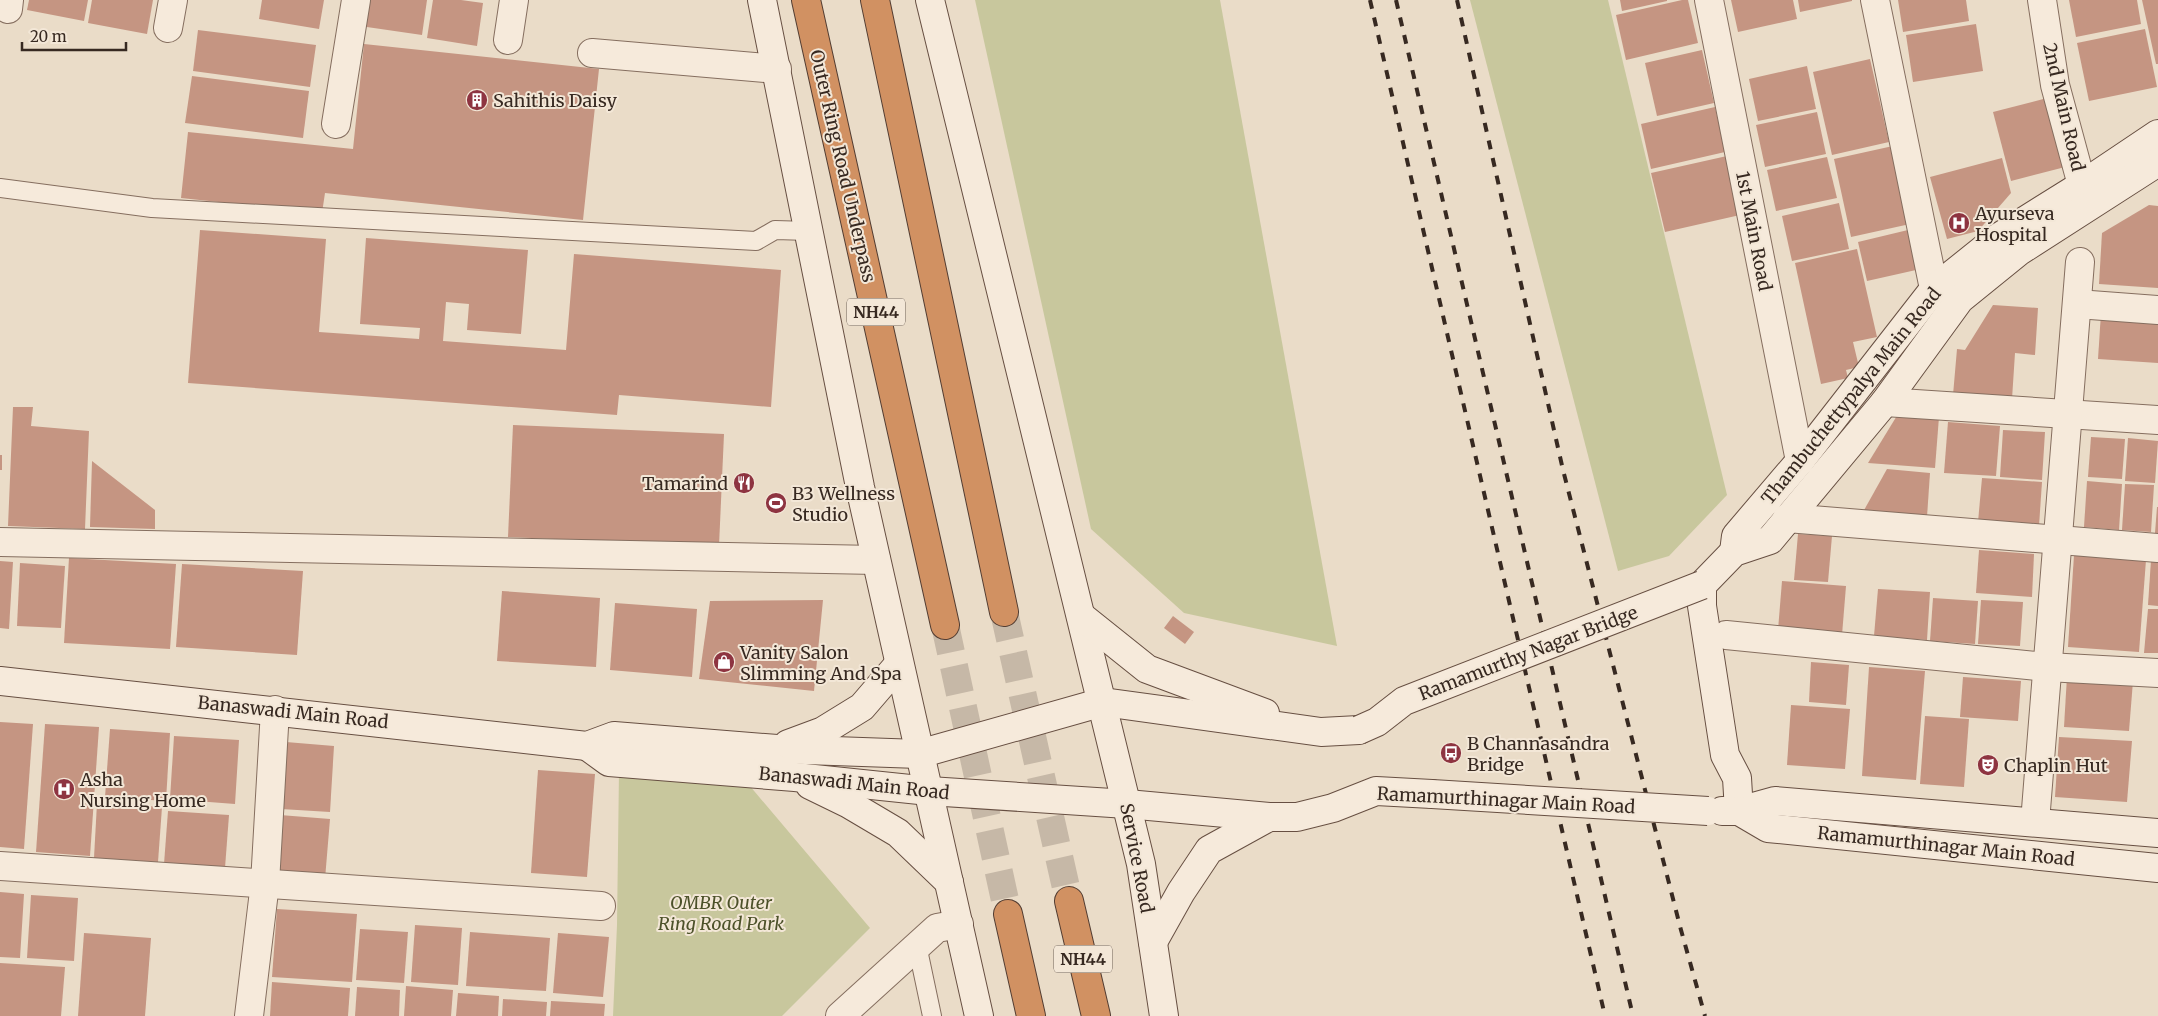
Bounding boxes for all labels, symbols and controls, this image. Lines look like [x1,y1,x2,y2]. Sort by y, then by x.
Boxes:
scale bar [22,20,126,52]
text: 20 m [30,27,67,46]
street label: 2nd Main Road [2038,41,2090,174]
street label: Outer Ring Road Underpass [805,47,881,285]
building icon: Sahithis Daisy [465,88,489,112]
place label: Sahithis Daisy [493,89,618,112]
street label: 1st Main Road [1731,169,1777,293]
place label: Ayurseva Hospital [1974,202,2055,246]
hospital icon: Ayurseva Hospital [1947,211,1971,235]
street label: Thambuchettypalya Main Road [1756,283,1946,509]
road number: NH44 [847,298,905,326]
restaurant icon: Tamarind [732,471,756,495]
place label: Tamarind [642,472,728,495]
place label: B3 Wellness Studio [792,482,895,526]
sports icon: B3 Wellness Studio [764,491,788,515]
street label: Ramamurthy Nagar Bridge [1415,601,1641,705]
place label: Vanity Salon Slimming And Spa [739,641,902,685]
shop icon: Vanity Salon Slimming And Spa [712,650,736,674]
street label: Banaswadi Main Road [196,691,390,733]
place label: B Channasandra Bridge [1467,732,1610,776]
bus stop icon: B Channasandra Bridge [1439,741,1463,765]
theatre icon: Chaplin Hut [1976,753,2000,777]
place label: Chaplin Hut [2004,754,2108,777]
street label: Banaswadi Main Road [757,762,951,804]
place label: Asha Nursing Home [79,768,206,812]
hospital icon: Asha Nursing Home [52,777,76,801]
street label: Ramamurthinagar Main Road [1376,782,1636,818]
street label: Service Road [1115,801,1159,915]
street label: Ramamurthinagar Main Road [1816,821,2076,871]
park label: OMBR Outer Ring Road Park [658,891,784,935]
road number: NH44 [1054,946,1112,972]

